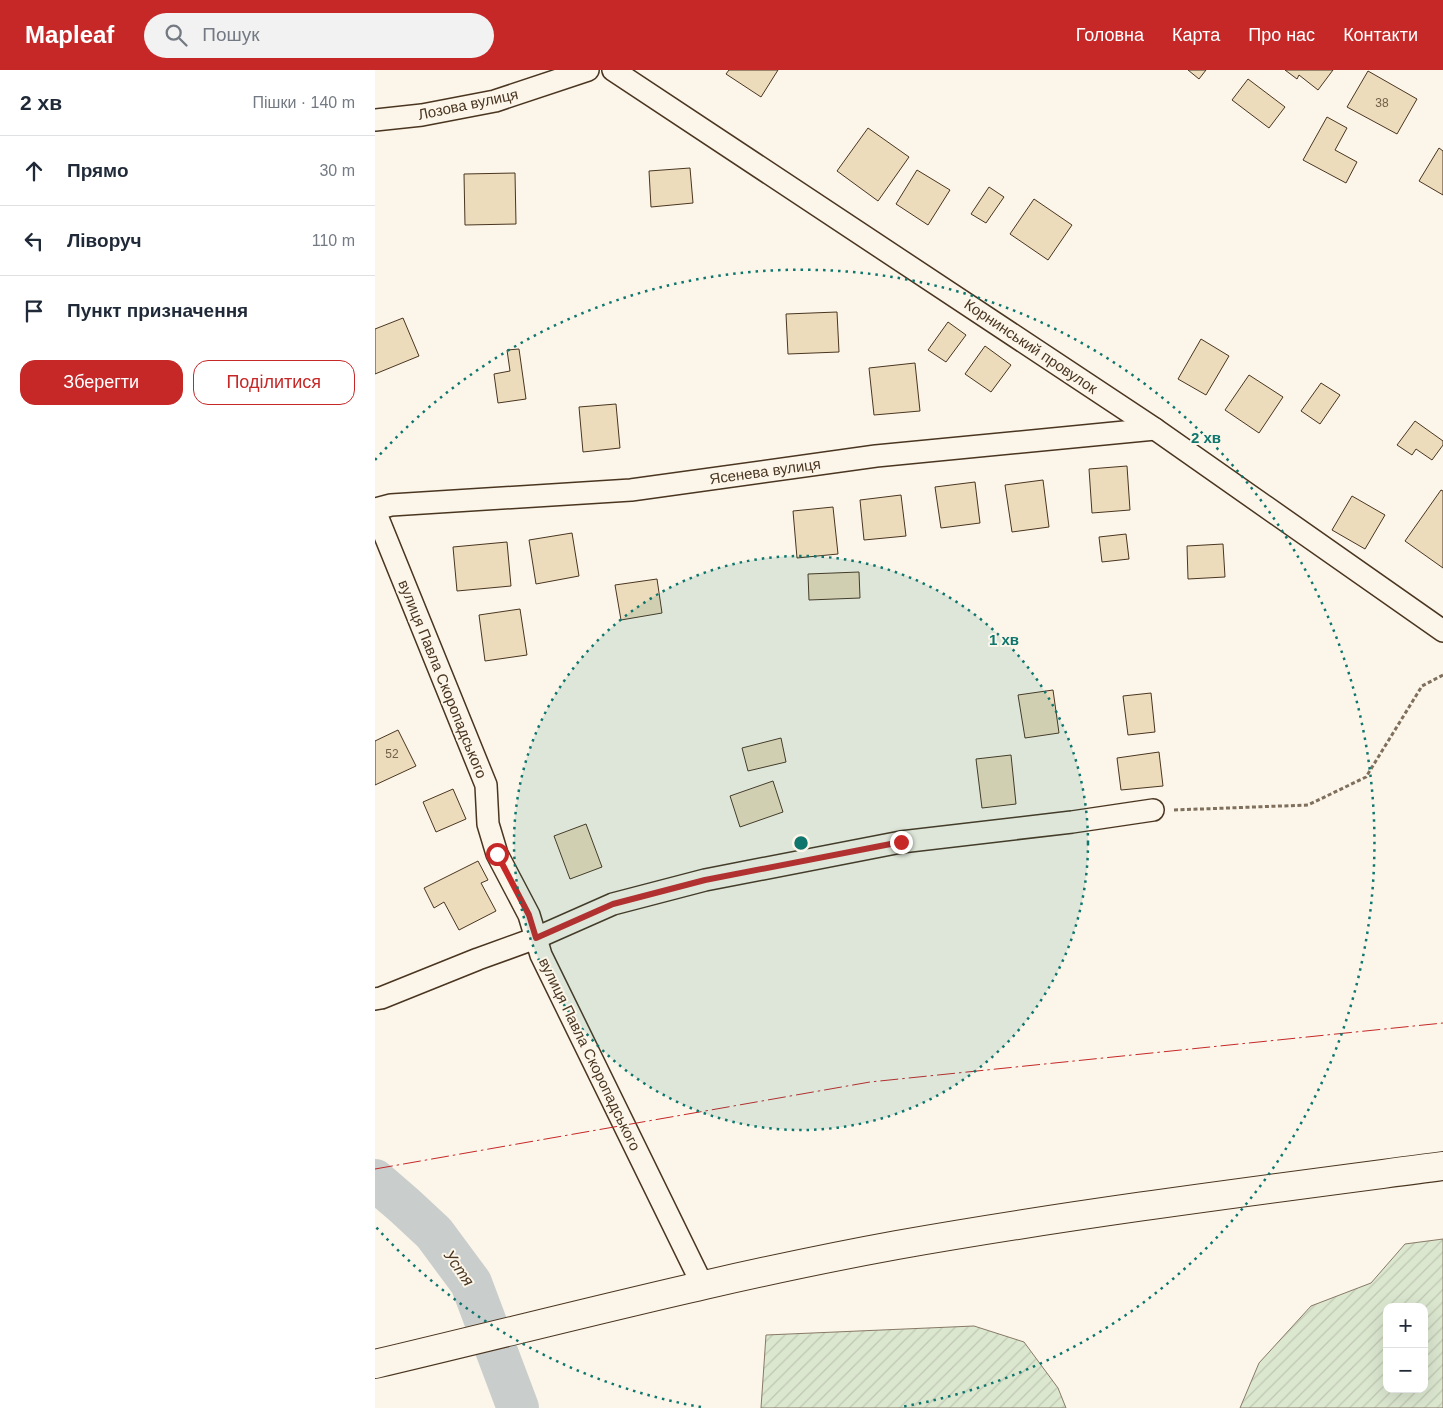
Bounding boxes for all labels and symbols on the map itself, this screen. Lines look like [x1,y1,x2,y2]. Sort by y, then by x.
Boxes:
street label: Лозова вулиця [416,85,520,123]
house number: 38 [1375,96,1389,110]
street label: Корнинський провулок [961,295,1101,397]
text: 2 хв [1191,429,1221,446]
street label: Ясенева вулиця [708,455,822,487]
street label: вулиця Павла Скоропадського [395,577,491,781]
text: 1 хв [989,631,1019,648]
house number: 52 [385,747,399,761]
route end [890,831,913,854]
centre of rings [792,834,810,852]
route start [486,843,509,866]
street label: вулиця Павла Скоропадського [536,955,644,1153]
water label: Устя [440,1246,478,1289]

